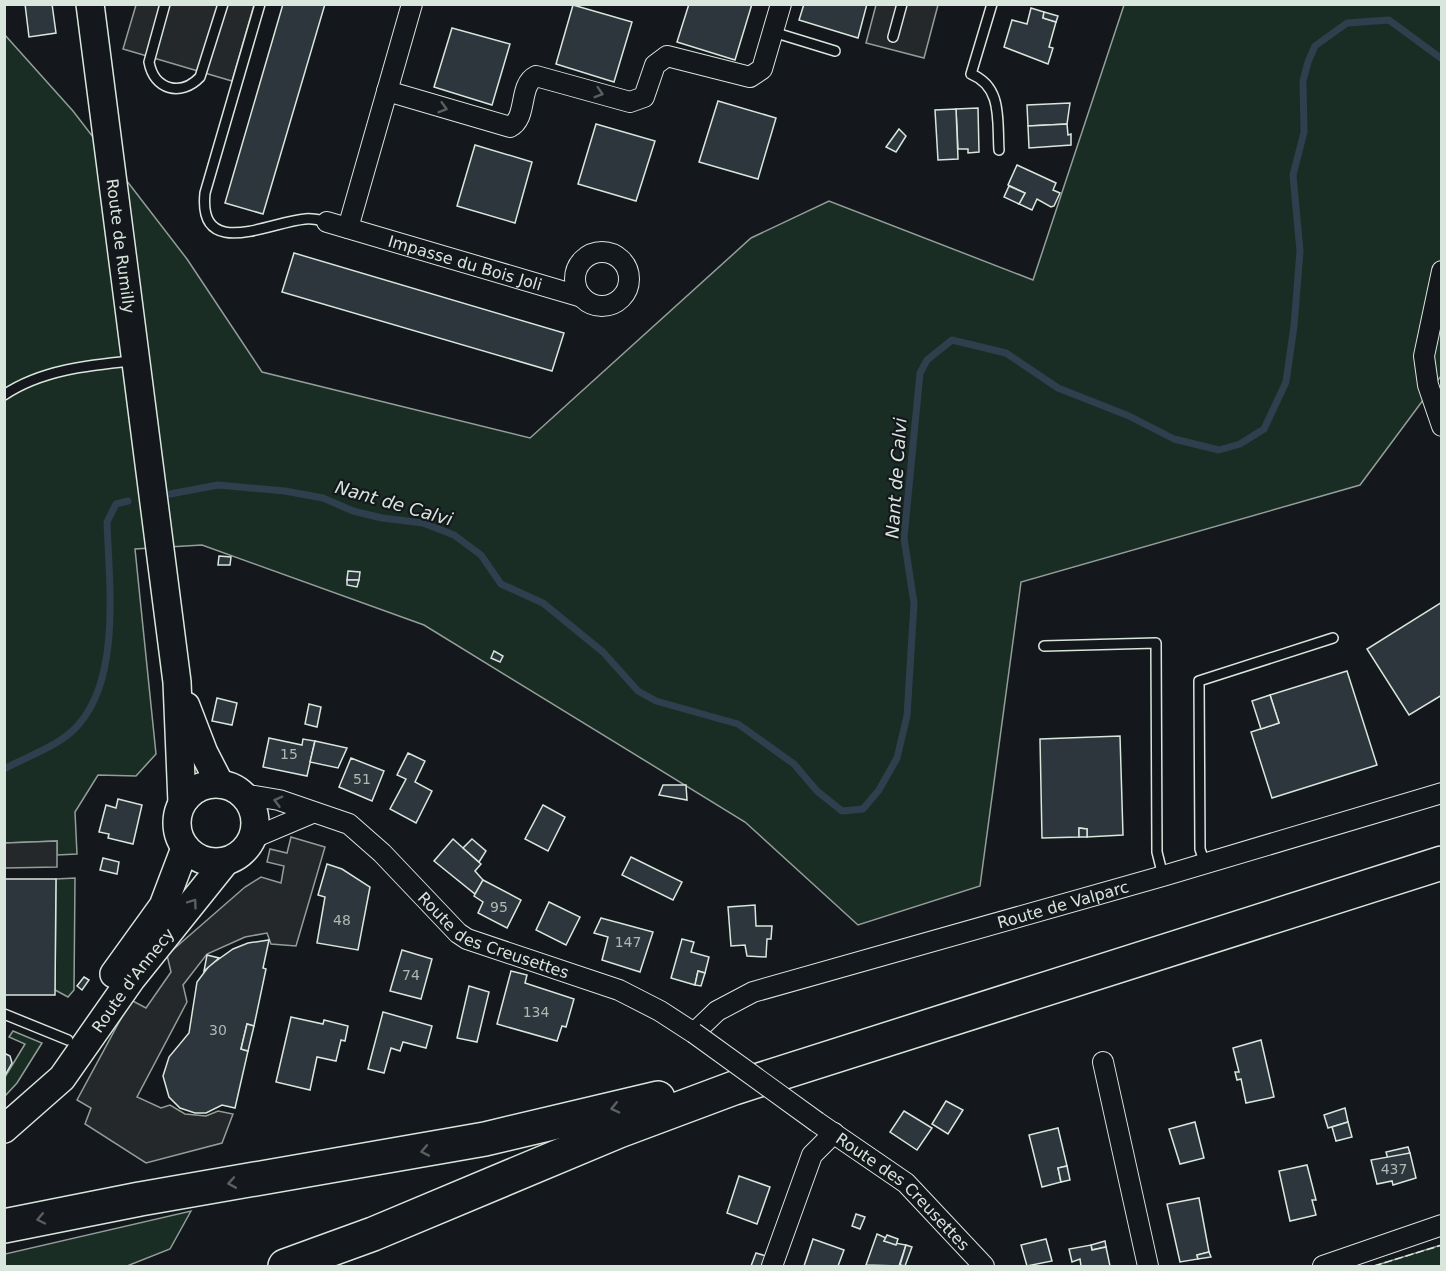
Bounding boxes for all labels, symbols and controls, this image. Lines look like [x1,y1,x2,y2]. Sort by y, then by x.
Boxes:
one-way arrow [593,86,604,98]
one-way arrow [437,101,448,113]
street label: Route de Rumilly [103,178,139,314]
street label: Impasse du Bois Joli [386,231,544,294]
water label: Nant de Calvi [881,417,911,539]
water label: Nant de Calvi [333,476,455,530]
house number: 15 [280,746,298,762]
house number: 51 [353,771,371,787]
one-way arrow [273,795,283,808]
street label: Route de Valparc [995,877,1131,932]
street label: Route des Creusettes [414,888,572,982]
one-way arrow [186,899,197,910]
house number: 95 [490,899,508,915]
house number: 48 [333,912,351,928]
street label: Route d'Annecy [87,924,178,1036]
house number: 147 [615,934,641,950]
house number: 74 [402,967,420,983]
house number: 134 [523,1004,549,1020]
house number: 30 [209,1022,227,1038]
one-way arrow [610,1101,620,1114]
street label: Route des Creusettes [833,1128,974,1254]
one-way arrow [420,1144,430,1157]
house number: 437 [1381,1161,1407,1177]
one-way arrow [228,1176,238,1189]
one-way arrow [36,1211,46,1224]

